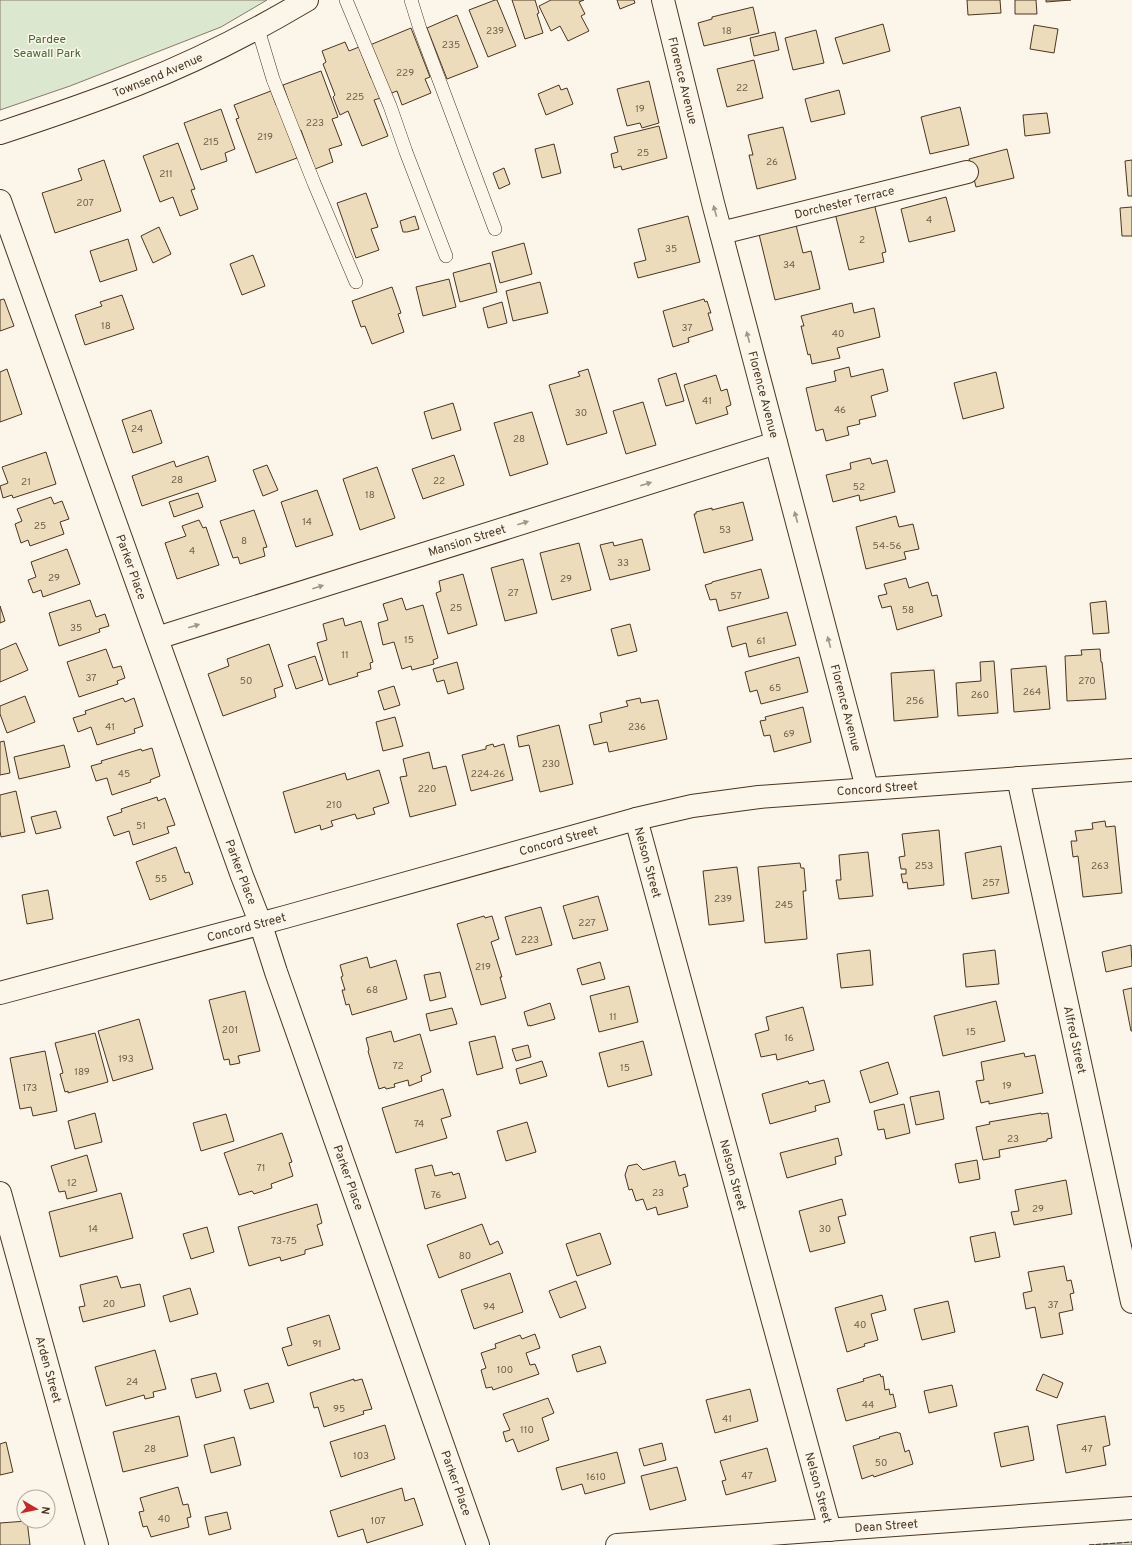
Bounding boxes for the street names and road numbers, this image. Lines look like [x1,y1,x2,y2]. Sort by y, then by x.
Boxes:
street label: Florence Avenue [663,35,700,126]
street label: Townsend Avenue [111,50,206,102]
street label: Dorchester Terrace [793,183,896,224]
street label: Florence Avenue [743,349,782,440]
street label: Mansion Street [426,522,508,561]
street label: Parker Place [111,533,149,602]
street label: Florence Avenue [826,663,864,753]
street label: Concord Street [836,779,918,800]
street label: Concord Street [518,823,600,860]
street label: Nelson Street [630,825,664,900]
street label: Parker Place [221,838,259,907]
street label: Concord Street [205,910,288,946]
street label: Alfred Street [1059,1005,1089,1076]
street label: Nelson Street [715,1138,749,1213]
street label: Parker Place [329,1143,366,1213]
street label: Arden Street [31,1335,64,1405]
street label: Parker Place [436,1449,474,1518]
street label: Nelson Street [800,1451,835,1525]
street label: Dean Street [854,1516,919,1537]

